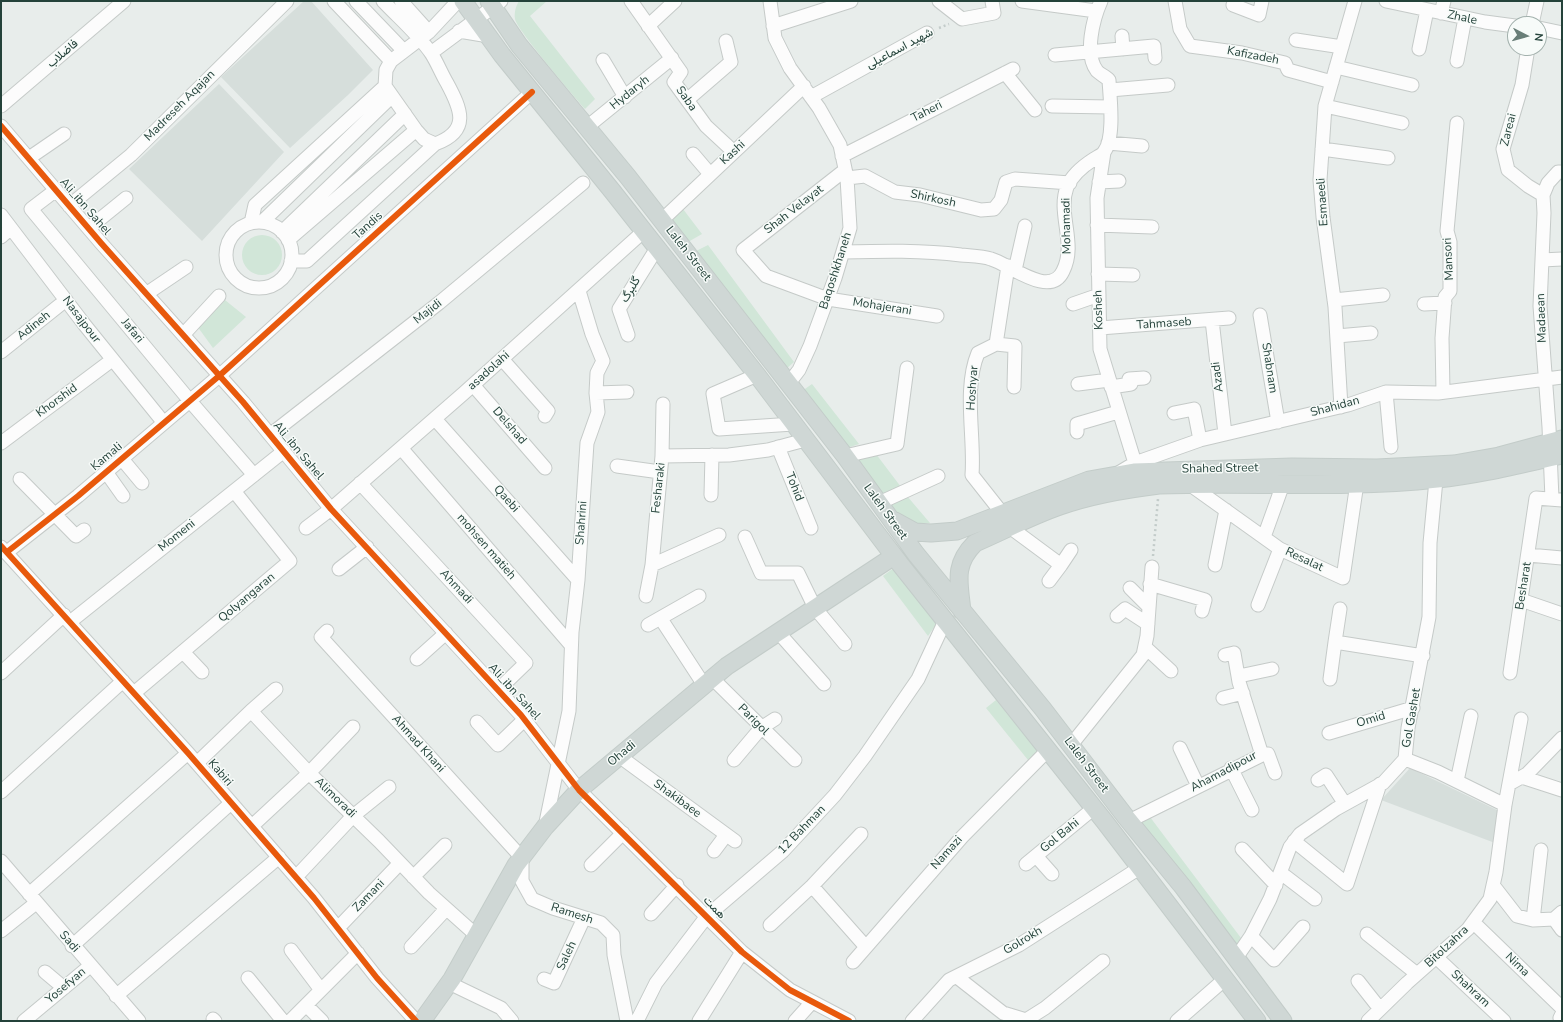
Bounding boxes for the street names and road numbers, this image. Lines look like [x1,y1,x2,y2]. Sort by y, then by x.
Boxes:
street label: Zhale [1446,8,1478,28]
street label: شهید اسماعیلی [864,25,936,73]
street label: فاضلاب [44,37,82,71]
street label: Kafizadeh [1226,44,1280,68]
street label: Madreseh Aqajan [142,68,218,144]
street label: Hydaryh [608,73,652,113]
street label: Saba [672,84,700,114]
street label: Taheri [909,98,945,126]
street label: Zareai [1498,112,1520,148]
street label: Kashi [717,138,749,168]
street label: Ali_ibn Sahel [56,175,114,239]
street label: Esmaeeli [1314,177,1332,227]
street label: Shah Velayat [762,183,826,237]
street label: Shirkosh [909,187,957,211]
street label: Mohamadi [1059,198,1075,254]
street label: Tandis [350,209,386,243]
street label: Laleh Street [662,224,714,284]
street label: Baqoshkhaneh [817,231,855,311]
street label: Mansori [1441,237,1457,281]
street label: گلبرگ [618,275,644,305]
street label: Kosheh [1091,290,1107,330]
street label: Madaean [1534,293,1550,343]
street label: Nasajpour [59,294,103,346]
street label: Mohajerani [851,295,913,319]
street label: Majidi [411,296,445,328]
street label: Adineh [15,308,53,344]
street label: Tahmaseb [1136,315,1192,333]
street label: Jafari [118,316,146,346]
street label: Shabnam [1258,342,1280,394]
street label: asadolahi [465,348,513,394]
street label: Azadi [1209,361,1227,393]
street label: Hoshyar [964,365,982,411]
street label: Khorshid [34,381,80,421]
street label: Shahidan [1309,394,1361,420]
street label: Delshad [489,404,529,448]
street label: Ali_ibn Sahel [270,419,326,483]
street label: Kamali [88,440,126,474]
street label: Shahed Street [1182,461,1258,477]
street label: Fesharaki [649,462,669,514]
street label: Tohid [782,471,806,503]
street label: Laleh Street [860,481,910,543]
street label: Qaebi [490,482,522,516]
street label: Shahrini [573,501,591,545]
street label: mohsen matieh [453,511,519,583]
street label: Momeni [156,517,198,555]
street label: Resalat [1283,545,1325,575]
street label: Besharat [1513,561,1535,611]
street label: Ahmadi [436,567,476,607]
street label: Qolyangaran [216,570,278,626]
street label: Ali_ibn Sahel [485,661,543,723]
street label: Gol Gashet [1400,687,1424,749]
street label: Parigol [734,701,772,739]
street label: Omid [1355,709,1387,731]
street label: Ahmad Khani [388,712,448,776]
street label: Laleh Street [1061,735,1111,795]
street label: Ohadi [605,738,639,770]
street label: Ahamadipour [1188,748,1260,796]
street label: Kabiri [204,757,236,789]
street label: Alimoradi [311,775,359,821]
street label: Shakibaee [650,777,704,821]
street label: 12 Bahman [775,803,829,857]
street label: Gol Bahi [1038,816,1082,856]
street label: Namazi [928,833,966,873]
street label: Zamani [350,877,388,915]
street label: همت [700,894,728,922]
street label: Ramesh [549,900,595,928]
street label: Bitolzahra [1422,923,1472,971]
street label: Golrokh [1001,924,1045,958]
street label: Sadi [56,928,82,956]
street label: Saleh [554,939,580,973]
street label: Nima [1502,950,1532,980]
street label: Yosefyan [43,965,89,1007]
street label: Shahram [1447,967,1493,1011]

